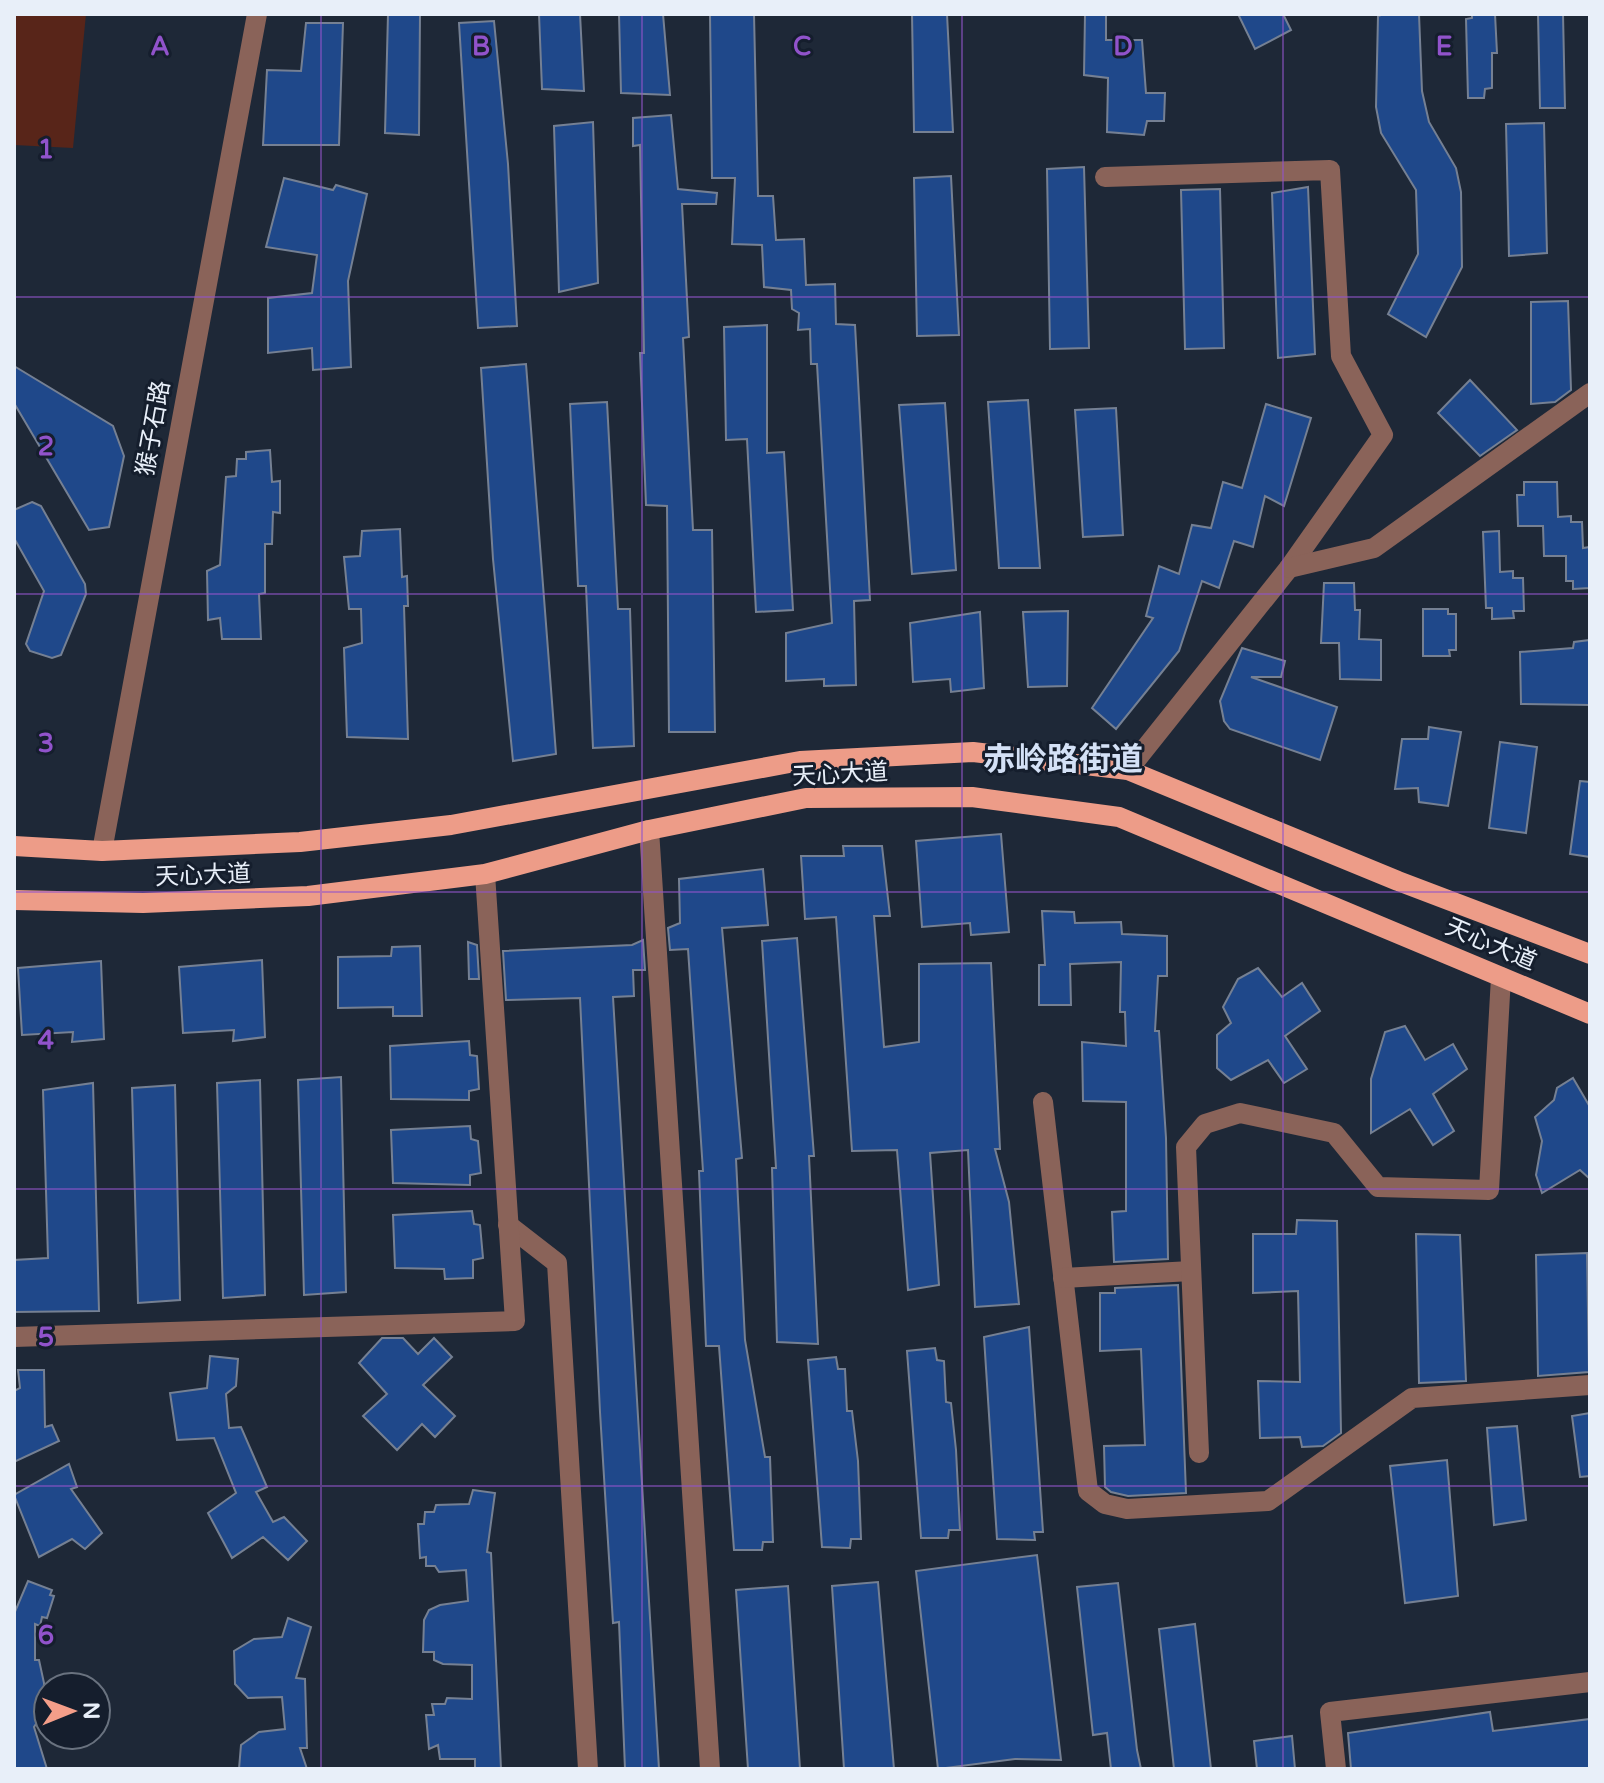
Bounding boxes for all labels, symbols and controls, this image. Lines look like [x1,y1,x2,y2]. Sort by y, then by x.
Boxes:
text: A [150,31,170,62]
text: B [472,31,490,62]
text: C [793,31,811,62]
text: D [1113,31,1133,62]
text: E [1436,31,1452,62]
text: 1 [38,134,54,165]
street label: 猴子石路 [131,378,176,478]
text: 2 [38,431,54,462]
text: 3 [38,728,54,759]
district label: 赤岭路街道 [983,741,1143,779]
street label: 天心大道 [791,758,889,791]
street label: 天心大道 [155,859,251,892]
street label: 天心大道 [1441,912,1541,977]
text: 4 [38,1025,54,1056]
text: 5 [38,1322,54,1353]
text: 6 [38,1620,54,1651]
north arrow [32,1671,112,1751]
text: N [78,1702,104,1720]

